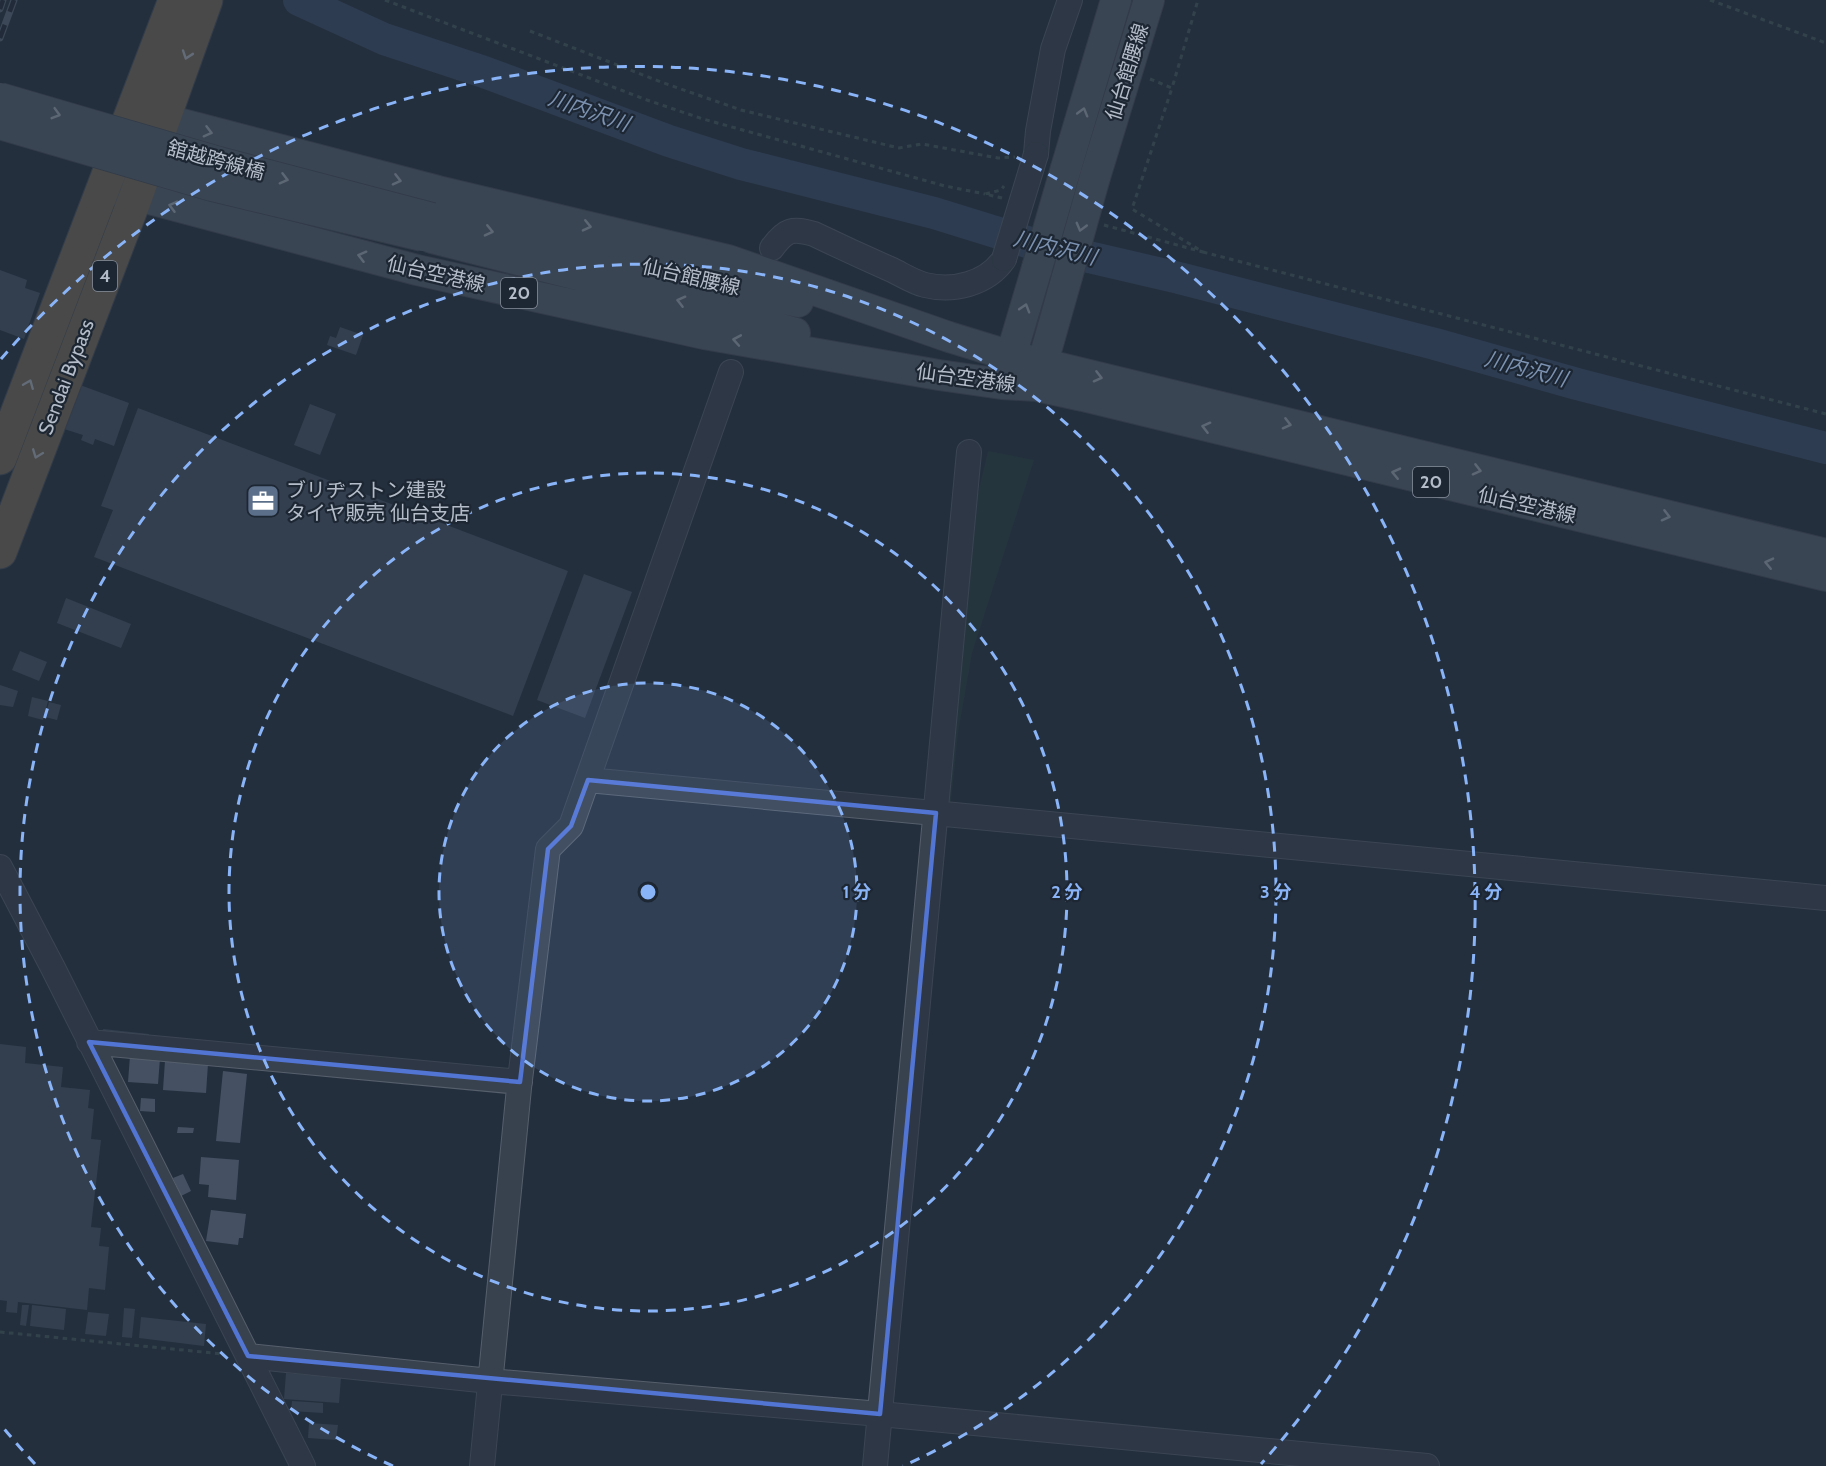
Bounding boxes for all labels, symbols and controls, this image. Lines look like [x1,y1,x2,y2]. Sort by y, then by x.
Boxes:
street label: 仙台館腰線 [1101,21,1153,123]
one-way arrow [181,49,194,60]
water label: 川内沢川 [545,85,635,137]
one-way arrow [51,107,61,120]
one-way arrow [1076,107,1088,118]
one-way arrow [203,124,213,137]
street label: 舘越跨線橋 [165,135,267,185]
one-way arrow [278,172,289,184]
one-way arrow [392,173,402,186]
one-way arrow [168,201,179,213]
one-way arrow [581,219,591,232]
one-way arrow [1076,221,1088,232]
one-way arrow [484,223,494,236]
water label: 川内沢川 [1011,225,1101,270]
one-way arrow [357,251,368,263]
street label: 仙台空港線 [385,251,487,297]
street label: 仙台館腰線 [640,254,742,300]
road number: 4 [93,261,117,291]
road number: 20 [501,278,537,308]
one-way arrow [676,296,687,308]
one-way arrow [1018,303,1030,314]
street label: Sendai Bypass [33,316,99,438]
one-way arrow [732,334,741,346]
water label: 川内沢川 [1482,346,1572,392]
street label: 仙台空港線 [915,359,1017,397]
one-way arrow [1093,370,1103,383]
one-way arrow [22,379,34,390]
one-way arrow [1282,416,1292,429]
one-way arrow [1201,421,1211,434]
one-way arrow [31,448,44,459]
one-way arrow [1472,463,1482,476]
road number: 20 [1413,467,1449,497]
one-way arrow [1391,468,1401,481]
place label: ブリヂストン建設 タイヤ販売 仙台支店 [286,478,470,525]
street label: 仙台空港線 [1476,482,1578,528]
office icon: ブリヂストン建設 タイヤ販売 仙台支店 [245,483,281,519]
one-way arrow [1661,508,1671,521]
one-way arrow [1764,557,1774,570]
text: 1 分 [843,881,871,903]
text: 2 分 [1051,881,1083,903]
text: 3 分 [1260,881,1292,903]
text: 4 分 [1469,881,1503,903]
centre of rings [638,882,658,902]

